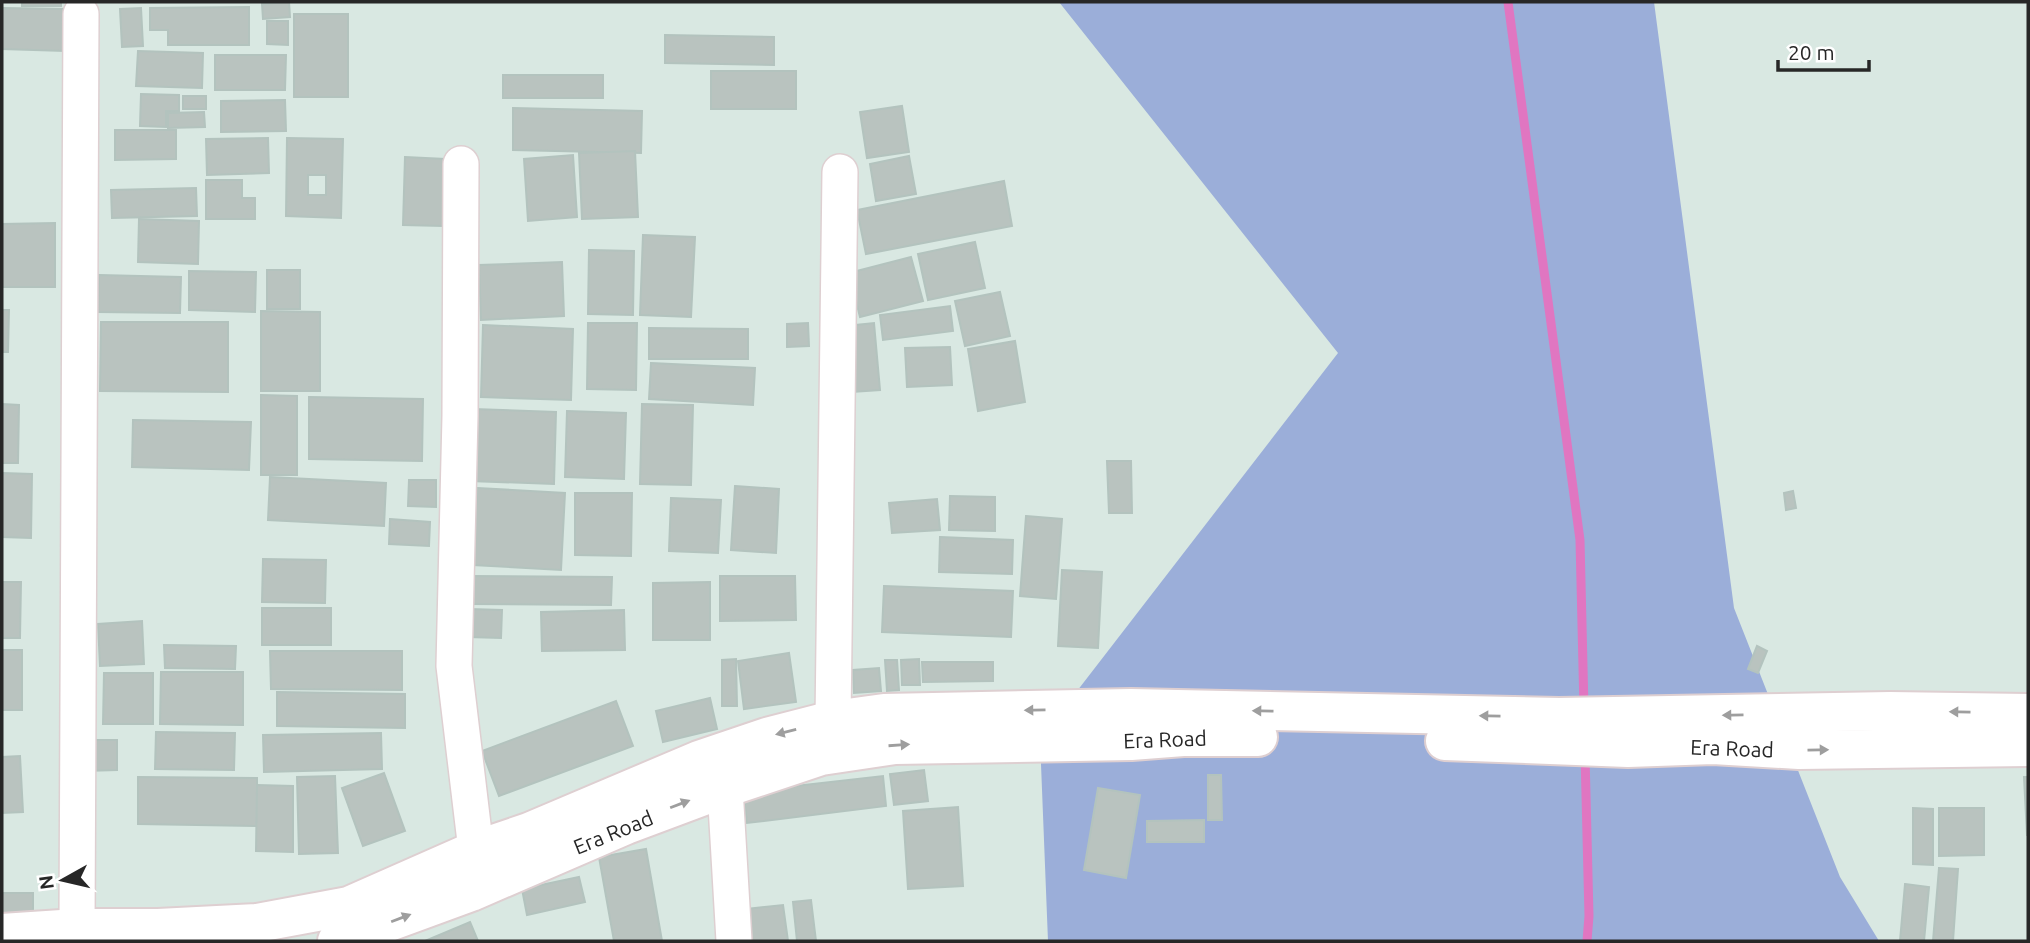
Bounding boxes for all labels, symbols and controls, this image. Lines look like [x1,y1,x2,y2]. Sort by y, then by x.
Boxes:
scale bar [1778,28,1869,72]
text: 20 m [1788,40,1835,64]
one-way arrow [1024,704,1046,716]
one-way arrow [1252,706,1274,717]
one-way arrow [1949,706,1971,718]
one-way arrow [1721,709,1743,721]
one-way arrow [1479,710,1501,722]
street label: Era Road [1123,726,1207,752]
one-way arrow [774,727,796,738]
street label: Era Road [1690,735,1774,761]
one-way arrow [888,739,910,750]
one-way arrow [1807,744,1829,756]
one-way arrow [670,799,691,810]
street label: Era Road [570,805,656,859]
north arrow [28,845,98,915]
text: N [34,874,58,891]
one-way arrow [391,912,412,923]

